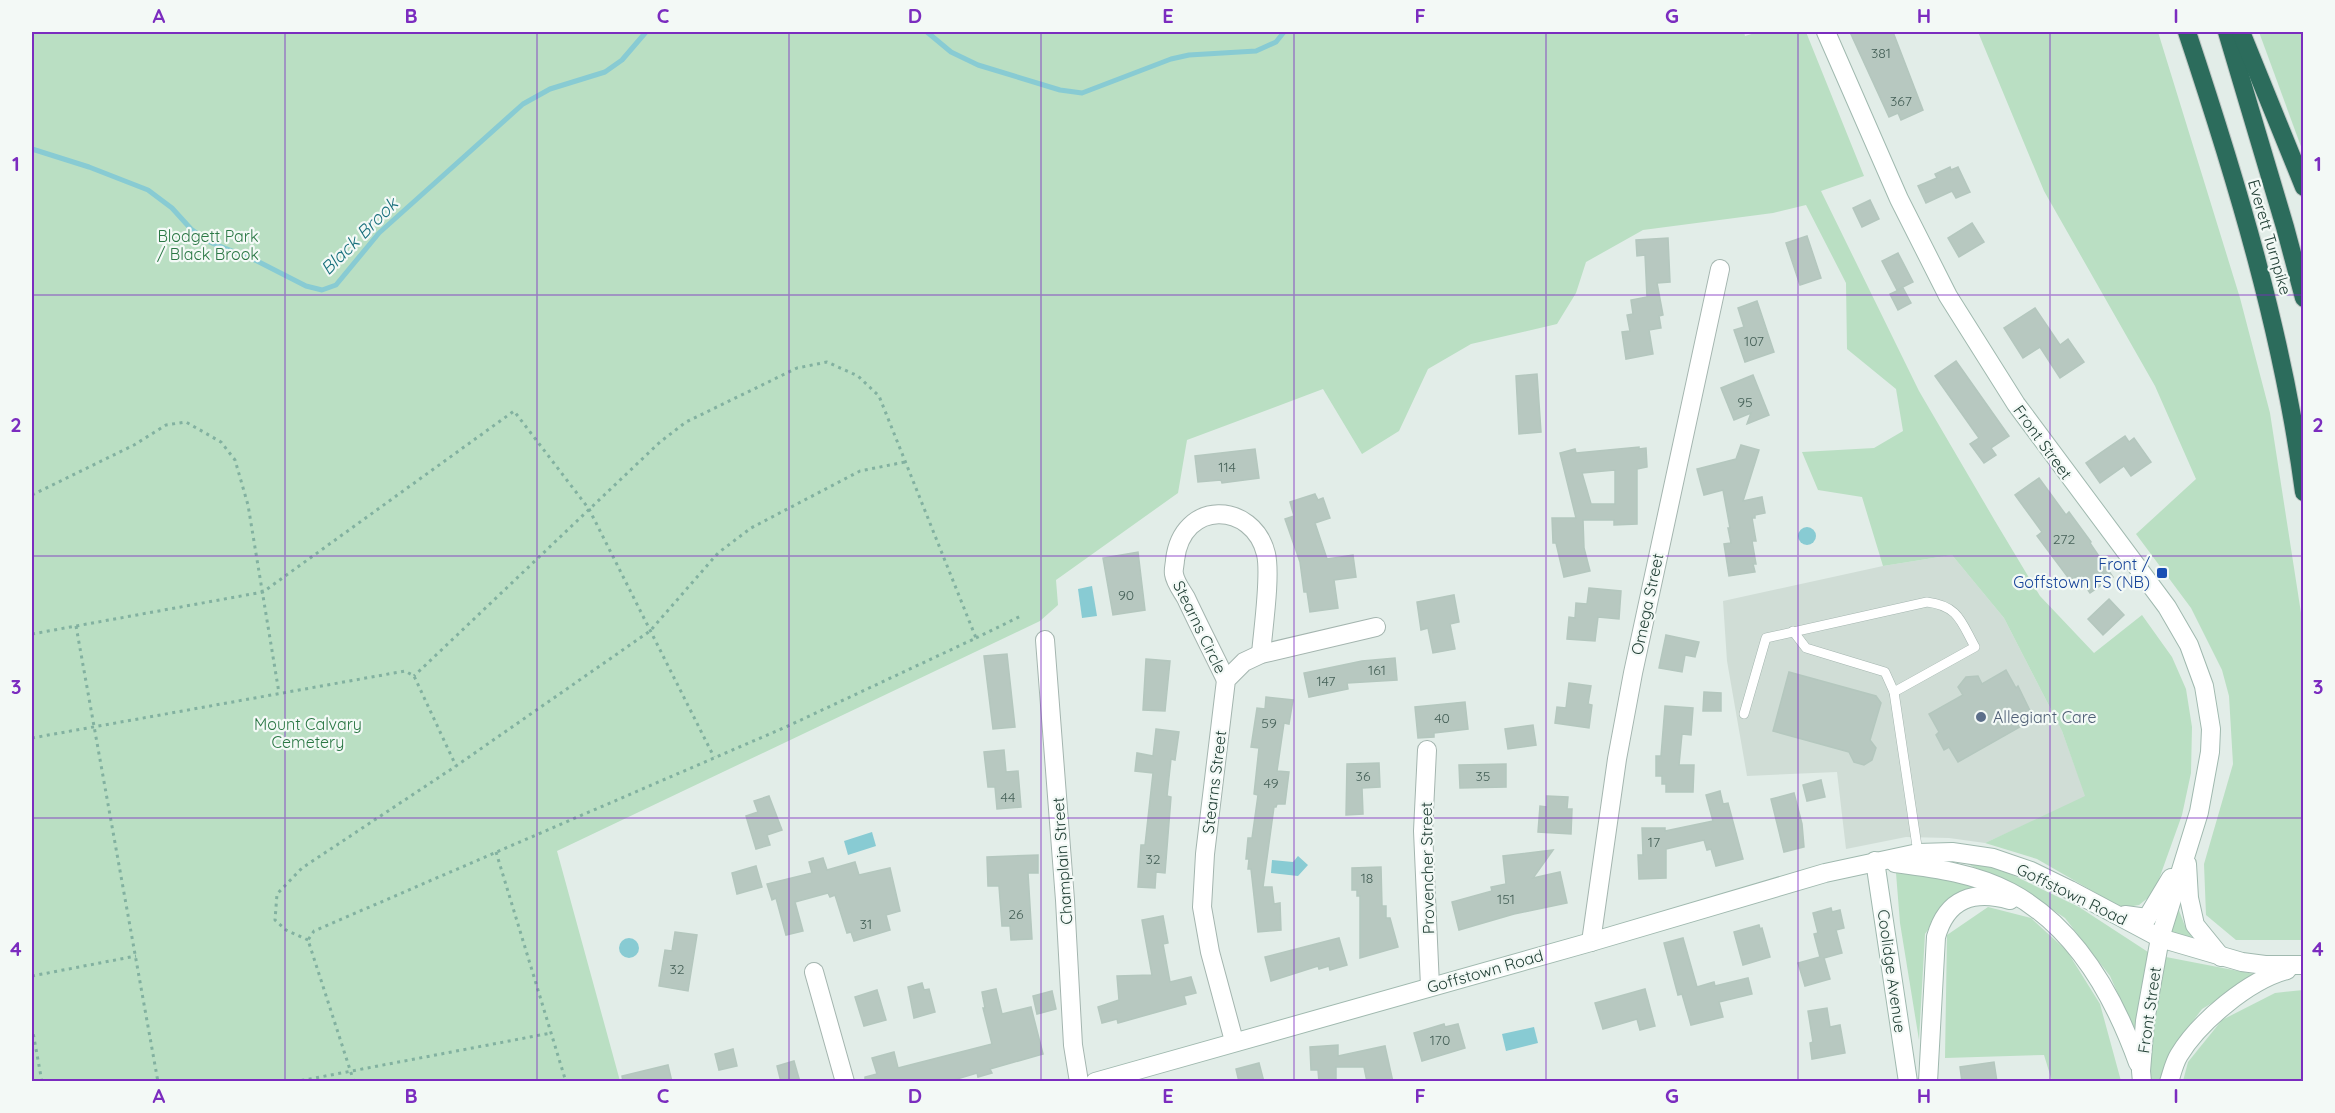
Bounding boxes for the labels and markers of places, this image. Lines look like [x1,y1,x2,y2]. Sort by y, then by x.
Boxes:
place label: Front / Goffstown FS (NB) [2013,554,2151,592]
marker: Front / Goffstown FS (NB) [2155,566,2169,580]
place label: Allegiant Care [1993,707,2097,727]
marker: Allegiant Care [1974,710,1988,724]

